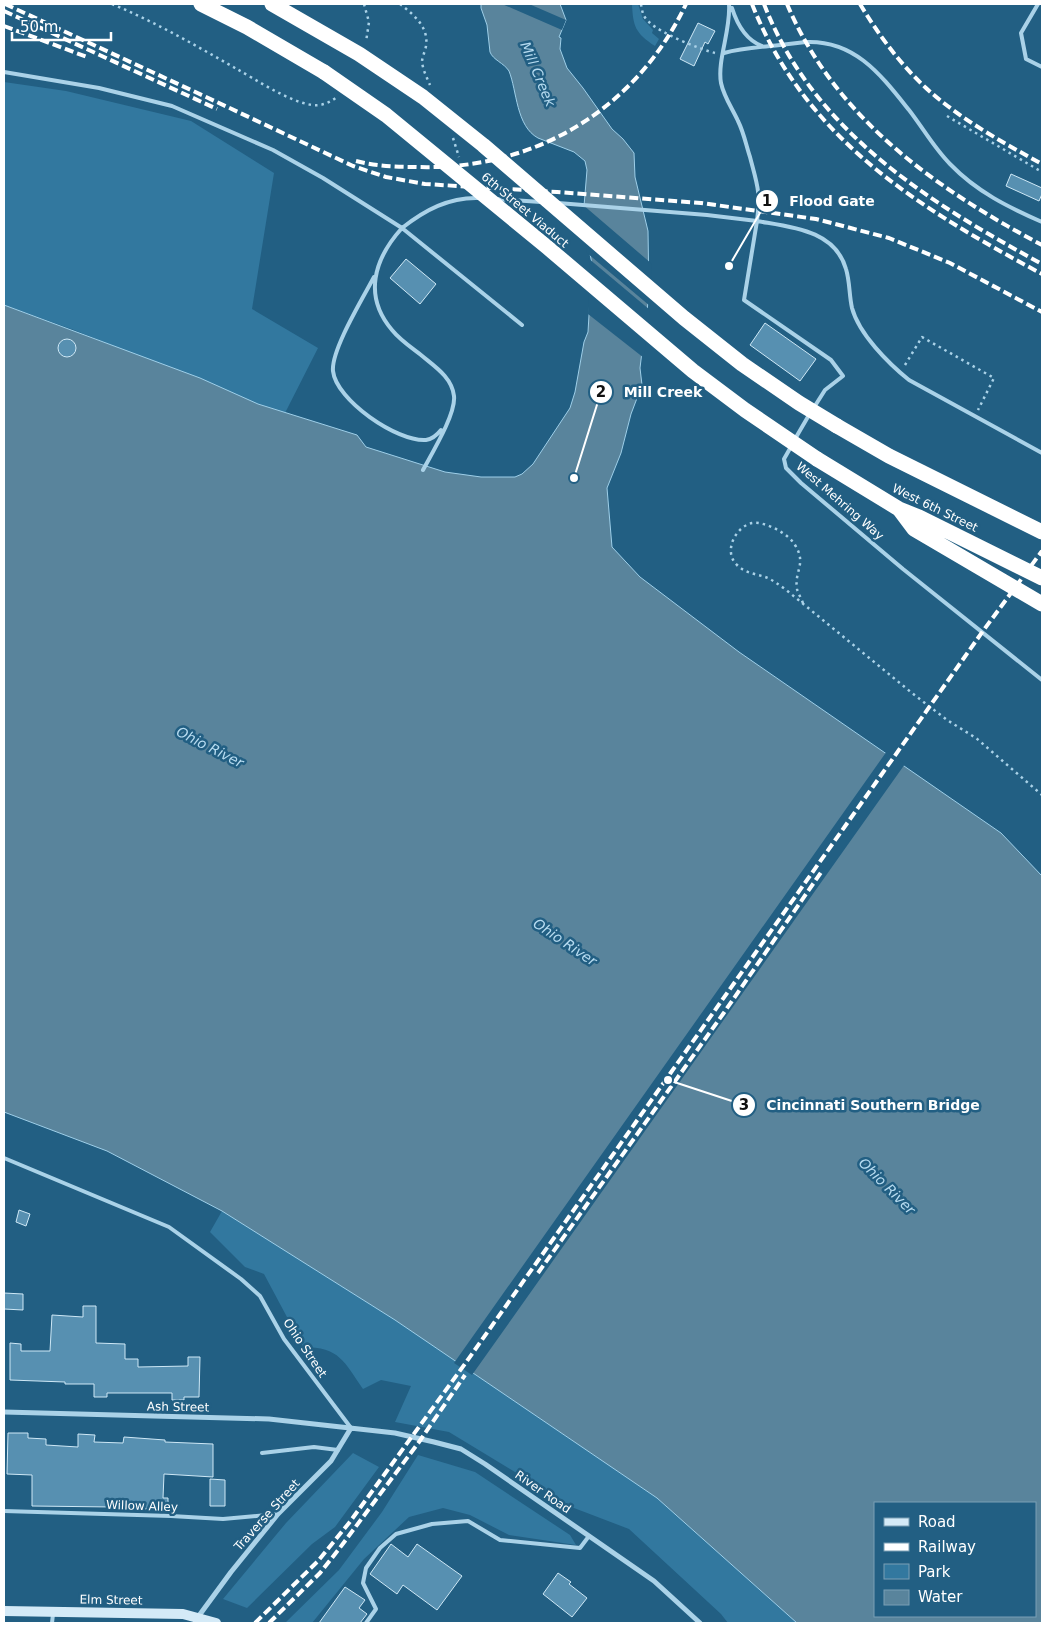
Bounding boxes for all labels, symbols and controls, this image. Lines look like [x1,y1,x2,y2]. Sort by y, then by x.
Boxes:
scale bar [12,10,111,42]
text: 50 m [20,18,58,36]
water label: Mill Creek [517,39,559,110]
street label: 6th Street Viaduct [479,170,572,251]
callout: Flood Gate [754,186,885,215]
text: 1 [762,192,772,210]
text: Flood Gate [789,193,875,209]
callout: Mill Creek [589,377,712,406]
text: 2 [596,383,606,401]
text: Mill Creek [624,384,703,400]
street label: West Mehring Way [793,459,887,543]
street label: West 6th Street [890,481,980,535]
water label: Ohio River [174,723,247,771]
water label: Ohio River [530,915,601,970]
callout: Cincinnati Southern Bridge [731,1090,989,1119]
text: 3 [739,1096,749,1114]
text: Cincinnati Southern Bridge [766,1097,980,1113]
water label: Ohio River [856,1155,919,1218]
street label: Ohio Street [280,1316,330,1380]
street label: Ash Street [147,1399,210,1415]
street label: River Road [512,1468,574,1516]
street label: Traverse Street [231,1476,303,1554]
street label: Willow Alley [106,1498,178,1514]
legend [874,1502,1036,1617]
text: Road [918,1513,956,1531]
text: Railway [918,1538,976,1556]
text: Park [918,1563,951,1581]
text: Water [918,1588,963,1606]
street label: Elm Street [79,1592,143,1608]

